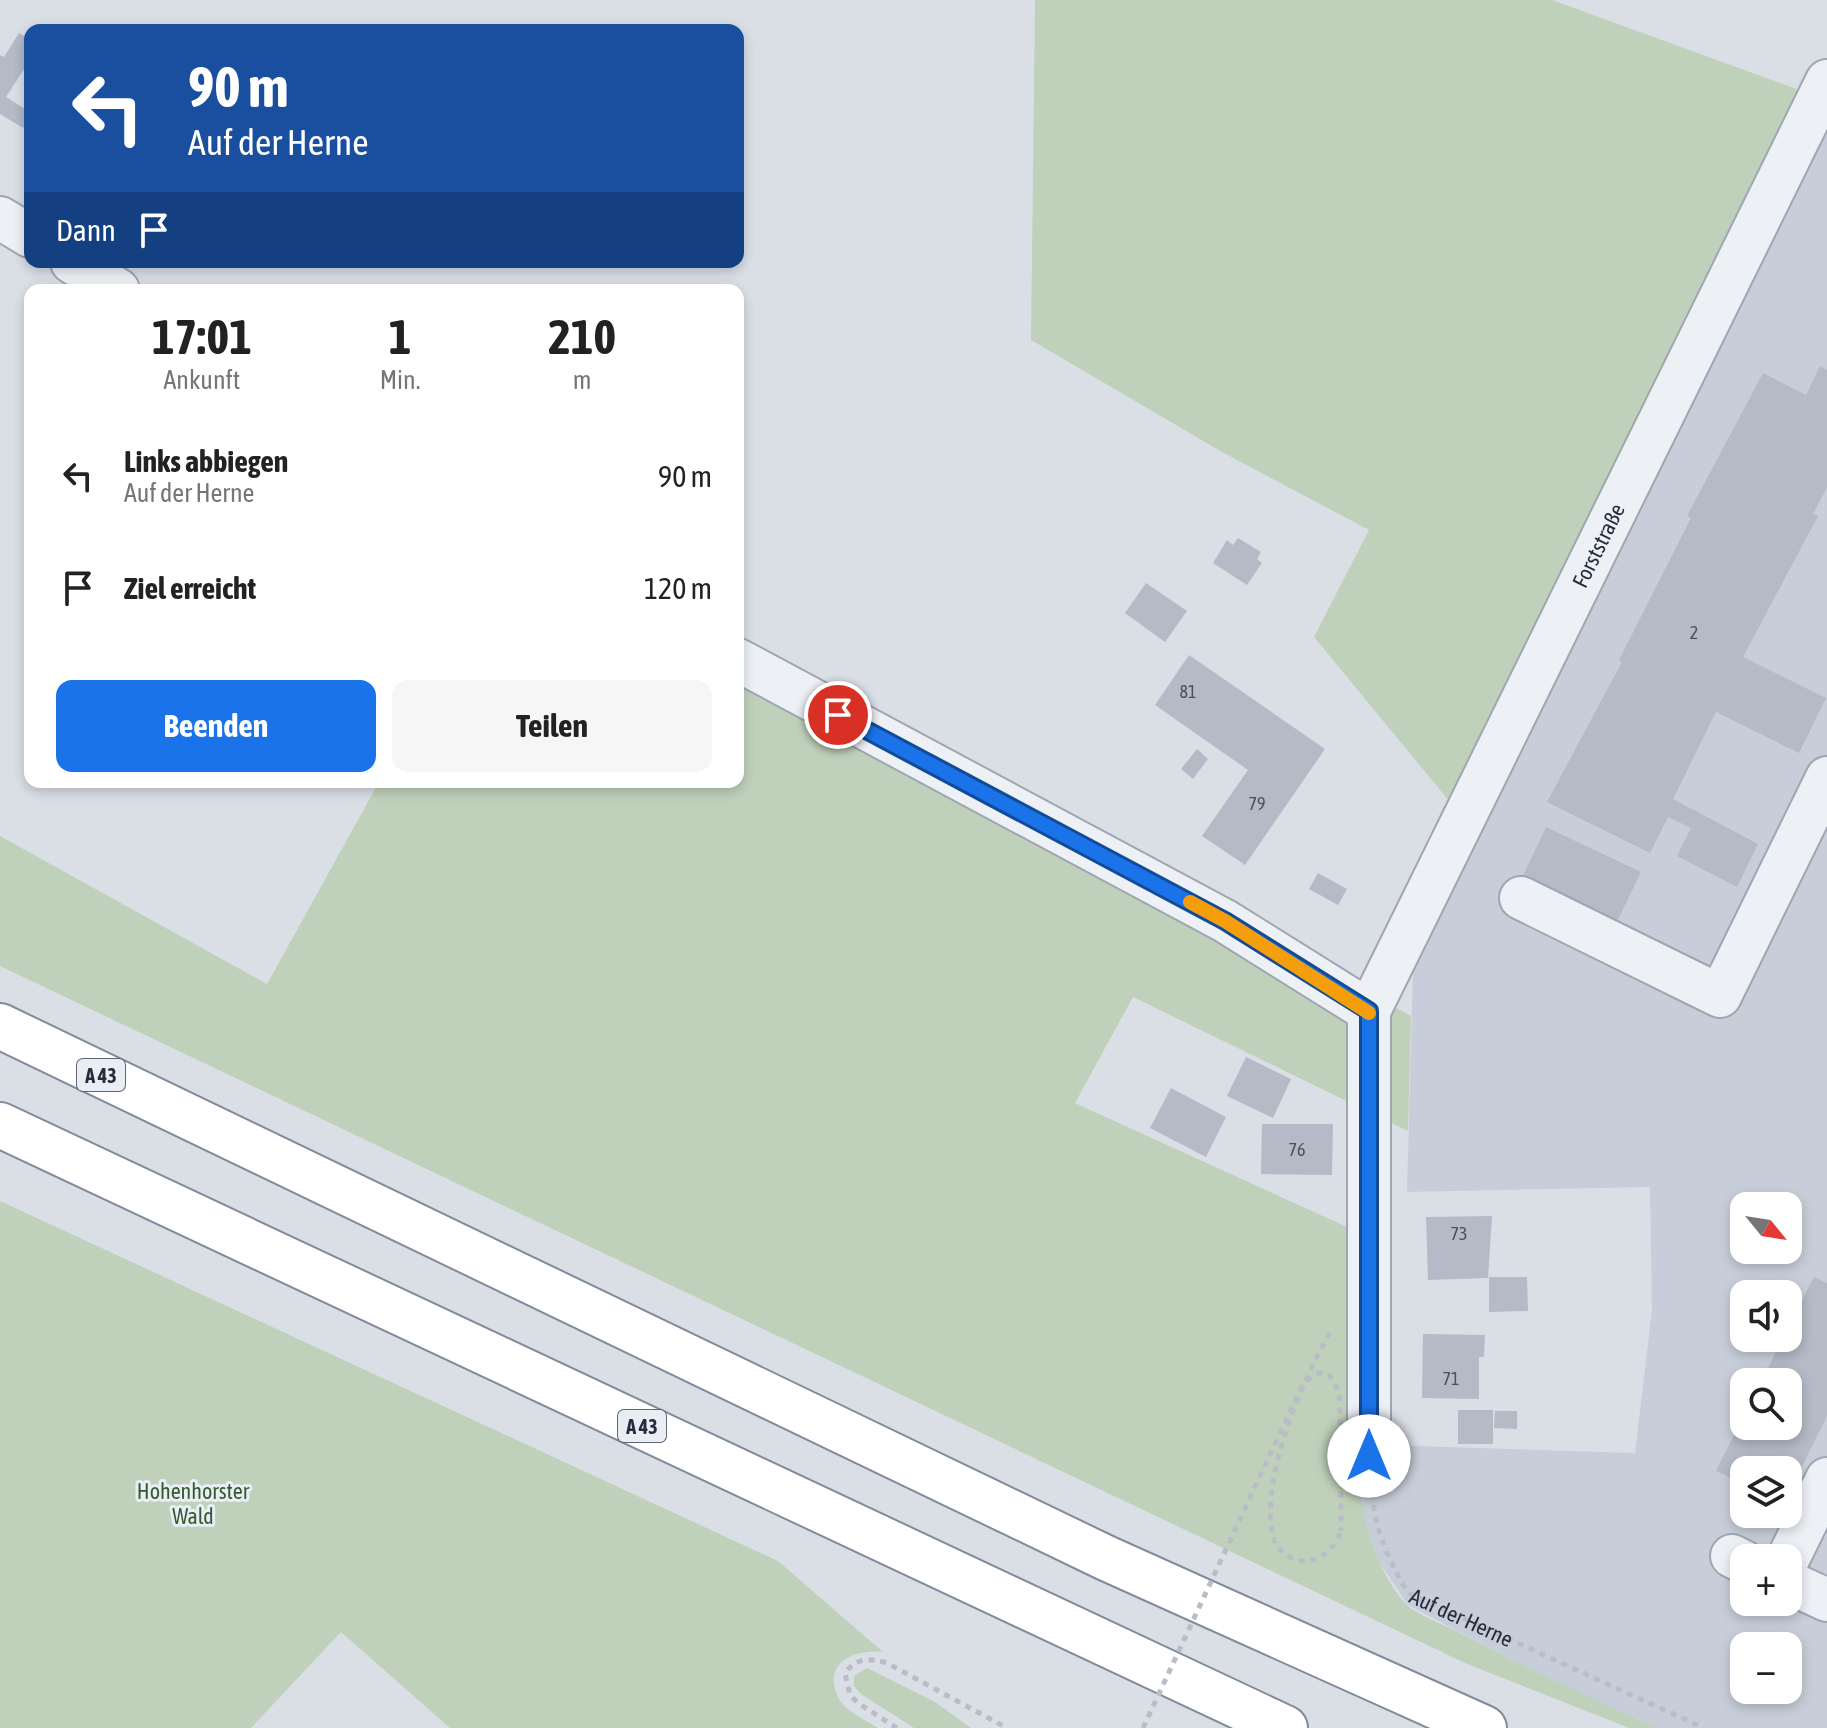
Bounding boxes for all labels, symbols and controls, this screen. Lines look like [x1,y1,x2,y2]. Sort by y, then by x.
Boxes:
text: 90 m [188,55,289,119]
icon: left [56,56,160,160]
text: Auf der Herne [188,121,369,163]
icon: arrive [132,208,176,252]
text: Dann [56,213,116,247]
text: 17:01 [152,309,252,364]
text: 1 [389,309,411,364]
text: 210 [548,309,616,364]
text: Ankunft [164,365,240,395]
text: Min. [380,365,420,395]
text: m [573,365,592,395]
text: Links abbiegen [124,444,288,478]
icon: left [56,454,100,498]
text: 90 m [658,459,712,493]
text: Auf der Herne [124,478,254,508]
street label: Forststraße [1567,499,1630,592]
icon: arrive [56,566,100,610]
text: Ziel erreicht [124,571,256,605]
text: 120 m [644,571,712,605]
house number: 2 [1690,622,1698,643]
button: Beenden [56,680,376,772]
button: Teilen [392,680,712,772]
pin [804,681,872,749]
house number: 81 [1180,681,1196,702]
icon: arrive [816,693,860,737]
house number: 79 [1249,793,1265,814]
road number: A 43 [77,1059,125,1091]
house number: 76 [1289,1139,1305,1160]
north arrow [1730,1192,1802,1264]
map controls [1730,1192,1802,1704]
house number: 73 [1451,1223,1467,1244]
button: sound [1730,1280,1802,1352]
house number: 71 [1443,1368,1459,1389]
button: search [1730,1368,1802,1440]
road number: A 43 [618,1410,666,1442]
position arrow [1327,1414,1411,1498]
button: layers [1730,1456,1802,1528]
park label: Hohenhorster Wald [137,1478,250,1529]
button: + [1730,1544,1802,1616]
street label: Auf der Herne [1406,1583,1517,1652]
button: − [1730,1632,1802,1704]

